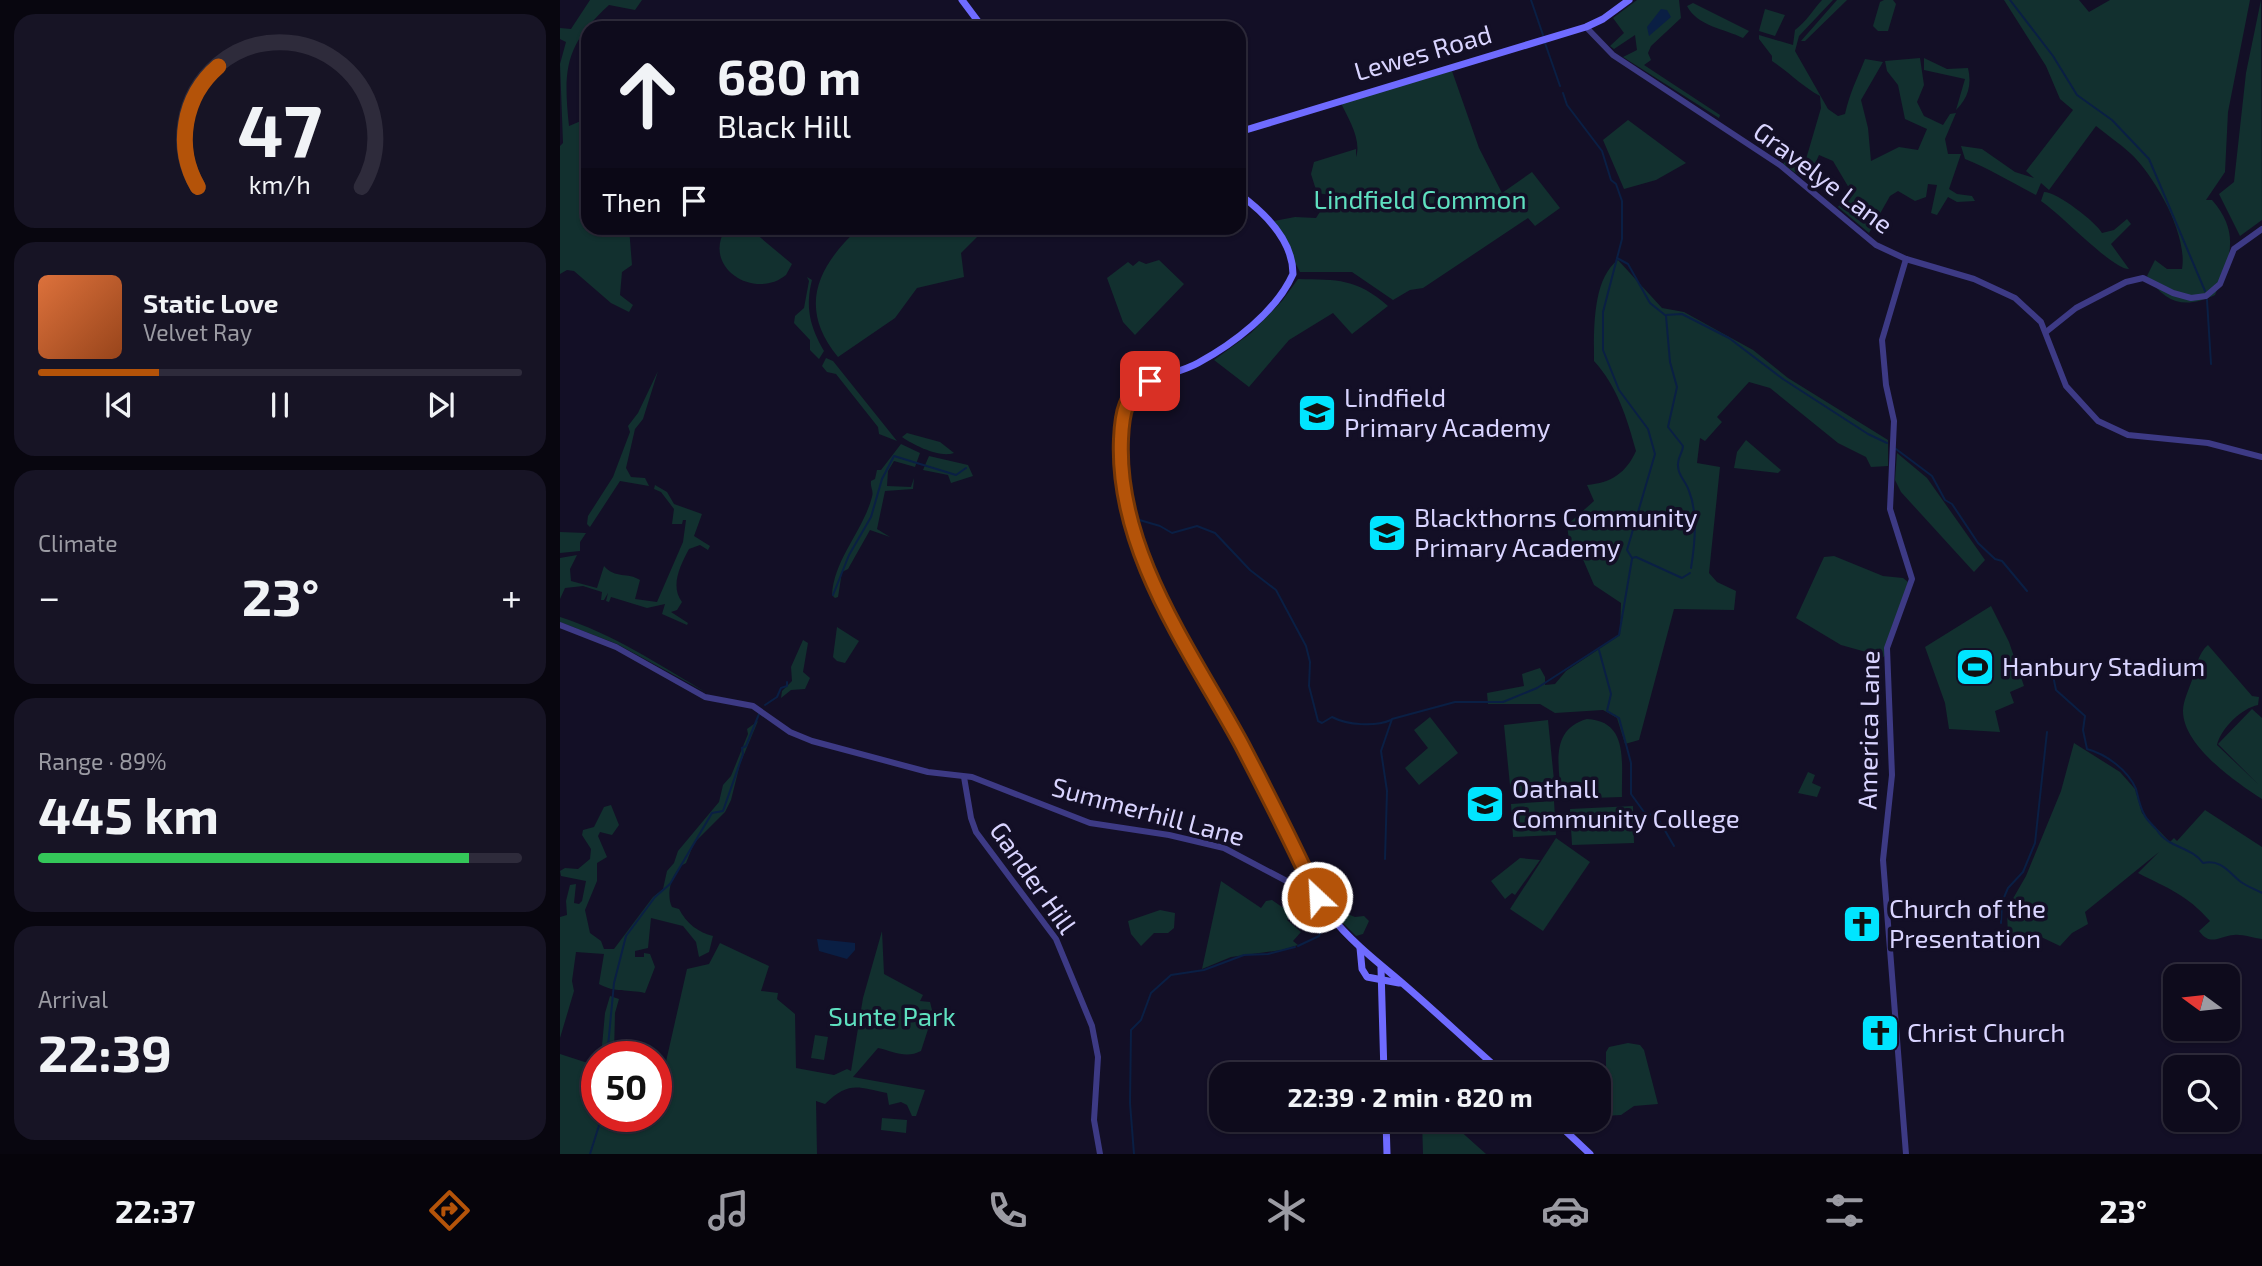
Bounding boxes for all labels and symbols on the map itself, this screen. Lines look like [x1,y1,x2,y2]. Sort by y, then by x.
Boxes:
street label: Lewes Road [1350,17,1495,86]
street label: Gravelye Lane [1748,115,1899,239]
park label: Lindfield Common [1314,183,1526,214]
pin [1120,351,1180,411]
place label: Lindfield Primary Academy [1344,381,1551,442]
school or university icon: Lindfield Primary Academy [1296,392,1338,434]
place label: Blackthorns Community Primary Academy [1414,501,1698,562]
school or university icon: Blackthorns Community Primary Academy [1366,512,1408,554]
sports icon: Hanbury Stadium [1954,646,1996,688]
street label: America Lane [1851,650,1884,810]
place label: Hanbury Stadium [2002,650,2205,681]
street label: Summerhill Lane [1049,770,1248,851]
place label: Oathall Community College [1512,772,1740,833]
school or university icon: Oathall Community College [1464,783,1506,825]
street label: Gander Hill [984,815,1084,939]
position arrow [1280,860,1354,934]
place label: Church of the Presentation [1889,892,2046,953]
church icon: Church of the Presentation [1841,903,1883,945]
north arrow [2163,964,2240,1041]
park label: Sunte Park [828,1000,956,1031]
church icon: Christ Church [1859,1012,1901,1054]
place label: Christ Church [1907,1016,2065,1047]
speed limit sign: 50 [581,1041,672,1132]

